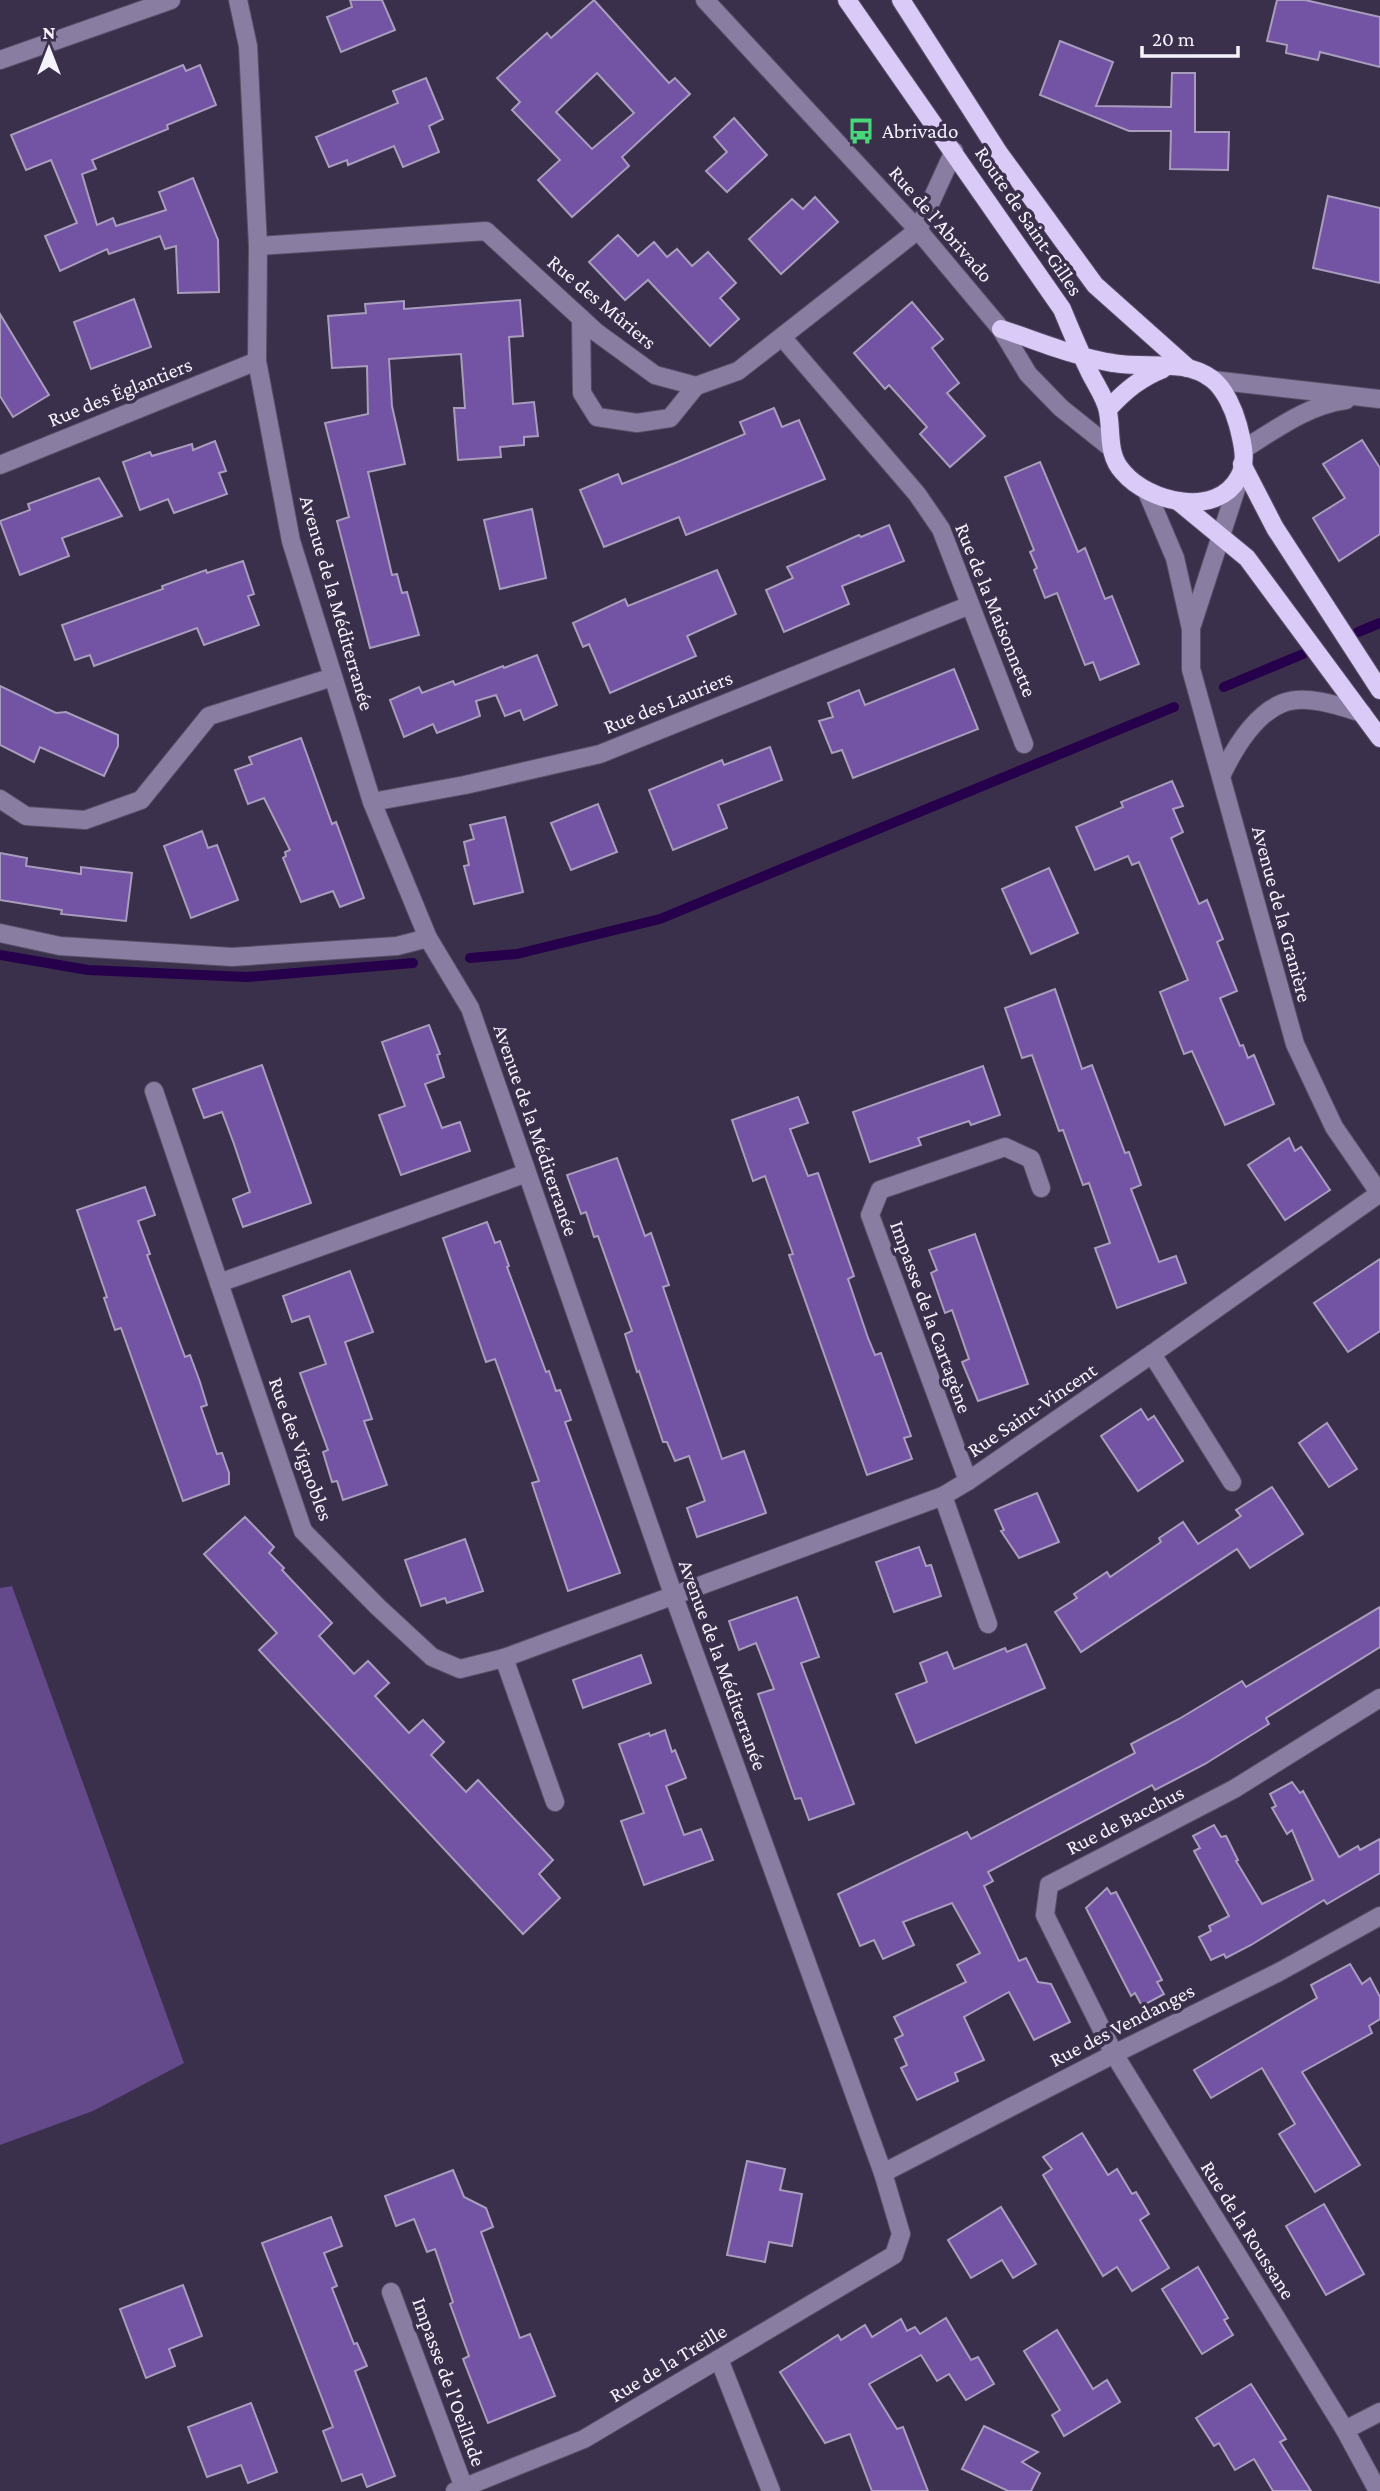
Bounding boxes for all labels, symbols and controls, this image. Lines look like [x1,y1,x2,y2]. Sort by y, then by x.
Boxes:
north arrow [14,14,84,84]
scale bar [1142,14,1238,58]
text: N [43,22,56,43]
text: 20 m [1152,27,1195,51]
bus stop icon: Abrivado [846,116,876,146]
place label: Abrivado [882,119,958,143]
street label: Route de Saint-Gilles [970,142,1088,300]
street label: Rue de l'Abrivado [884,161,998,287]
street label: Rue des Mûriers [543,250,661,354]
street label: Rue des Églantiers [44,352,196,432]
street label: Avenue de la Méditerranée [295,493,379,713]
street label: Rue de la Maisonnette [950,520,1042,700]
street label: Rue des Lauriers [600,665,736,739]
street label: Avenue de la Granière [1247,823,1317,1005]
street label: Avenue de la Méditerranée [488,1021,584,1239]
street label: Impasse de la Cartagène [885,1218,977,1416]
street label: Rue Saint-Vincent [963,1357,1102,1462]
street label: Rue des Vignobles [264,1374,338,1524]
street label: Avenue de la Méditerranée [674,1556,772,1774]
street label: Rue de Bacchus [1062,1780,1188,1860]
street label: Rue des Vendanges [1046,1978,1198,2072]
street label: Rue de la Roussane [1196,2156,1300,2304]
street label: Impasse de l'Oeillade [407,2294,491,2470]
street label: Rue de la Treille [605,2319,731,2407]

